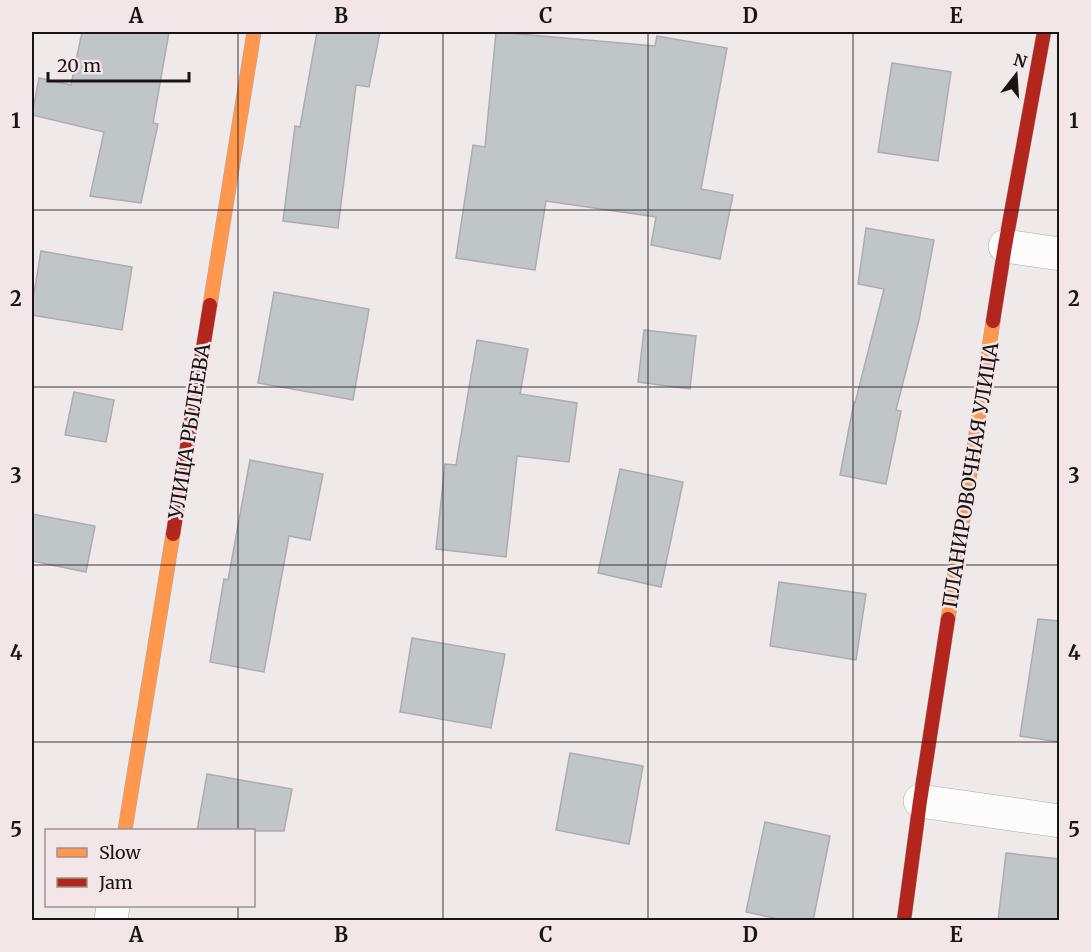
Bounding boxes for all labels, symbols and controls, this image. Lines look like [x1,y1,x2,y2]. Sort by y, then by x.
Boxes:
text: A [128,3,144,28]
text: B [334,3,348,28]
text: C [539,3,553,28]
text: D [742,3,758,28]
text: E [949,3,963,28]
scale bar [48,45,189,83]
north arrow [986,45,1046,105]
text: N [1011,49,1030,72]
text: 20 m [57,54,101,77]
text: 1 [11,108,21,133]
text: 1 [1069,108,1079,133]
text: 2 [10,286,22,311]
text: 2 [1068,286,1080,311]
street label: ПЛАНИРОВОЧНАЯ УЛИЦА [937,339,1004,610]
street label: УЛИЦА РЫЛЕЕВА [163,341,215,522]
text: 3 [10,463,22,488]
text: 3 [1068,463,1080,488]
text: 4 [10,640,23,665]
text: 4 [1068,640,1081,665]
text: 5 [10,817,22,842]
text: 5 [1068,817,1080,842]
legend [45,829,255,907]
text: Slow [99,841,142,864]
text: Jam [98,871,133,894]
text: A [128,922,144,947]
text: B [334,922,348,947]
text: C [539,922,553,947]
text: D [742,922,758,947]
text: E [949,922,963,947]

